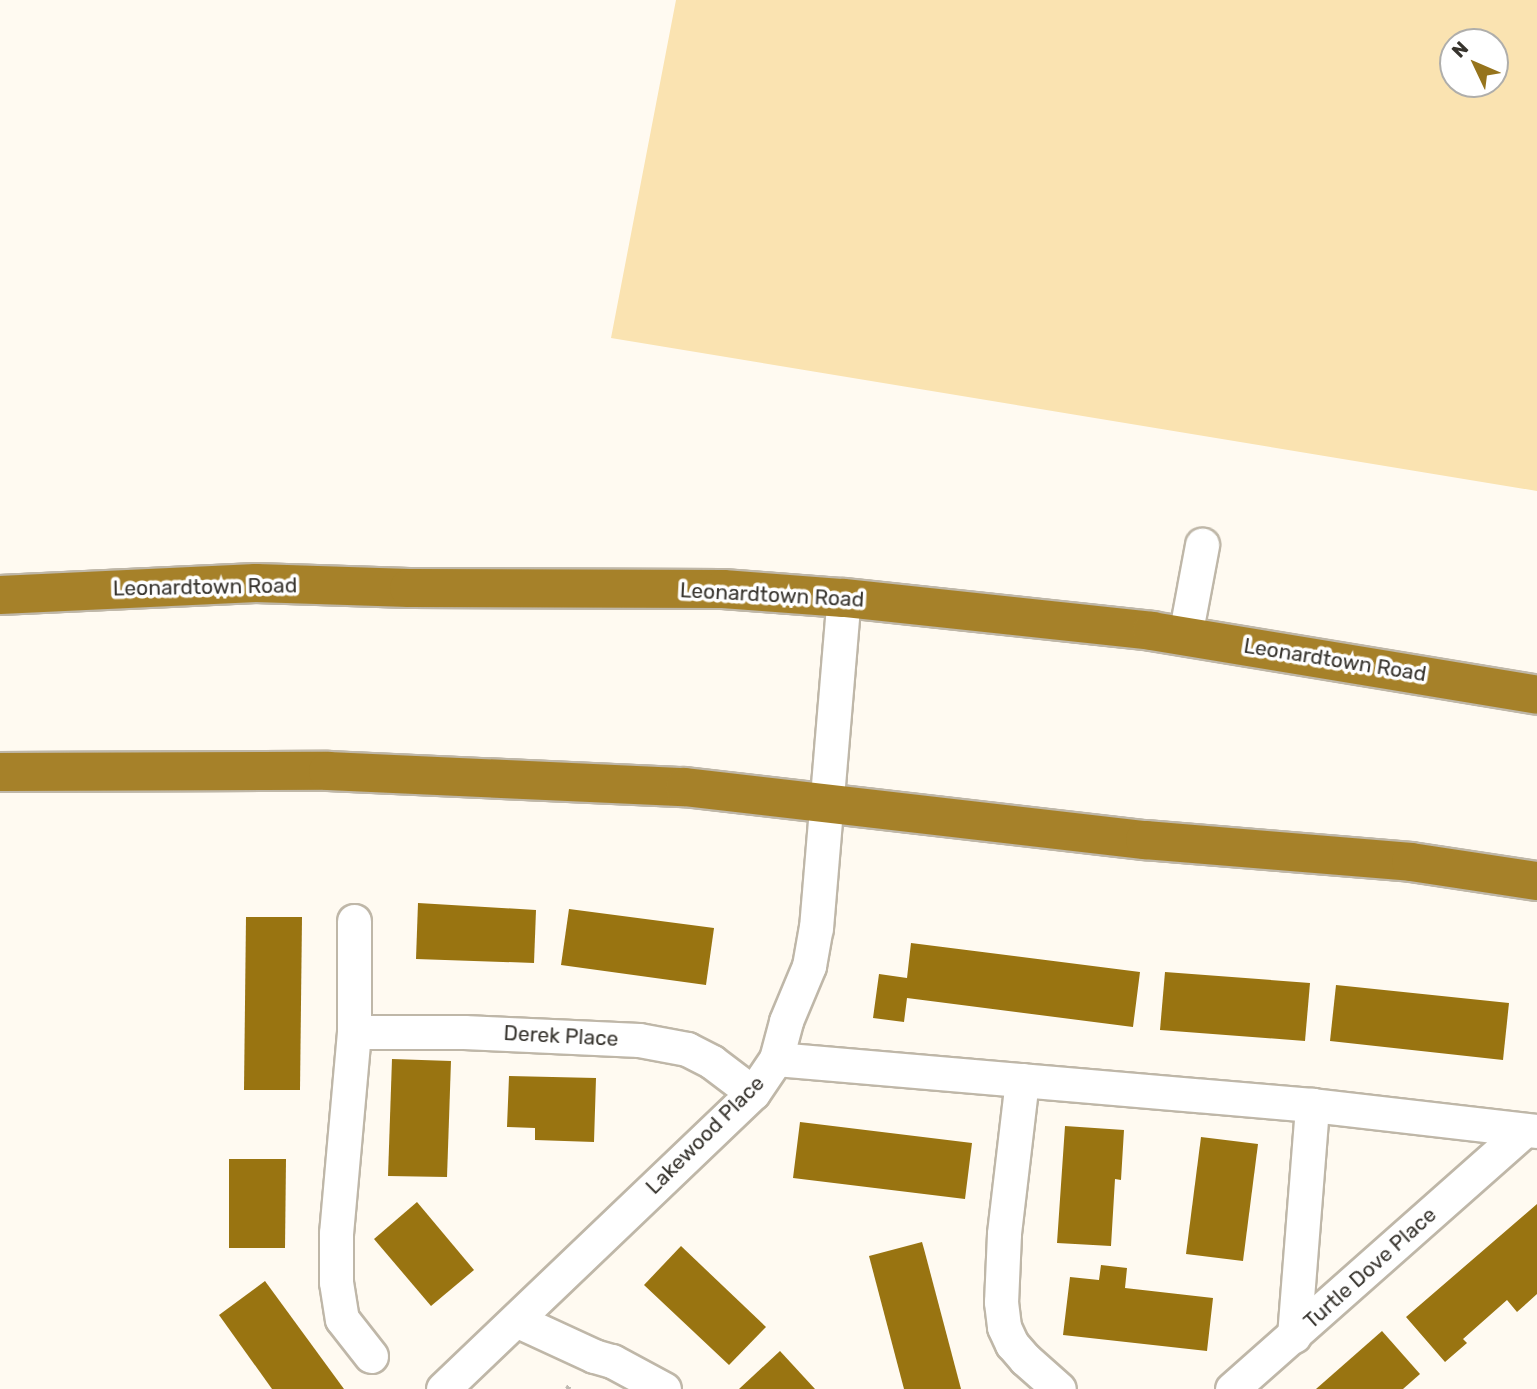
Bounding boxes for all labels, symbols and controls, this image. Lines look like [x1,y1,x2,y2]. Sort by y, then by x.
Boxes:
north arrow [1439,28,1509,98]
text: N [1447,37,1473,62]
street label: Leonardtown Road [113,573,297,601]
street label: Leonardtown Road [679,578,865,612]
street label: Leonardtown Road [1242,633,1428,687]
street label: Derek Place [503,1020,619,1052]
street label: Lakewood Place [641,1071,769,1199]
street label: Turtle Dove Place [1299,1202,1441,1334]

